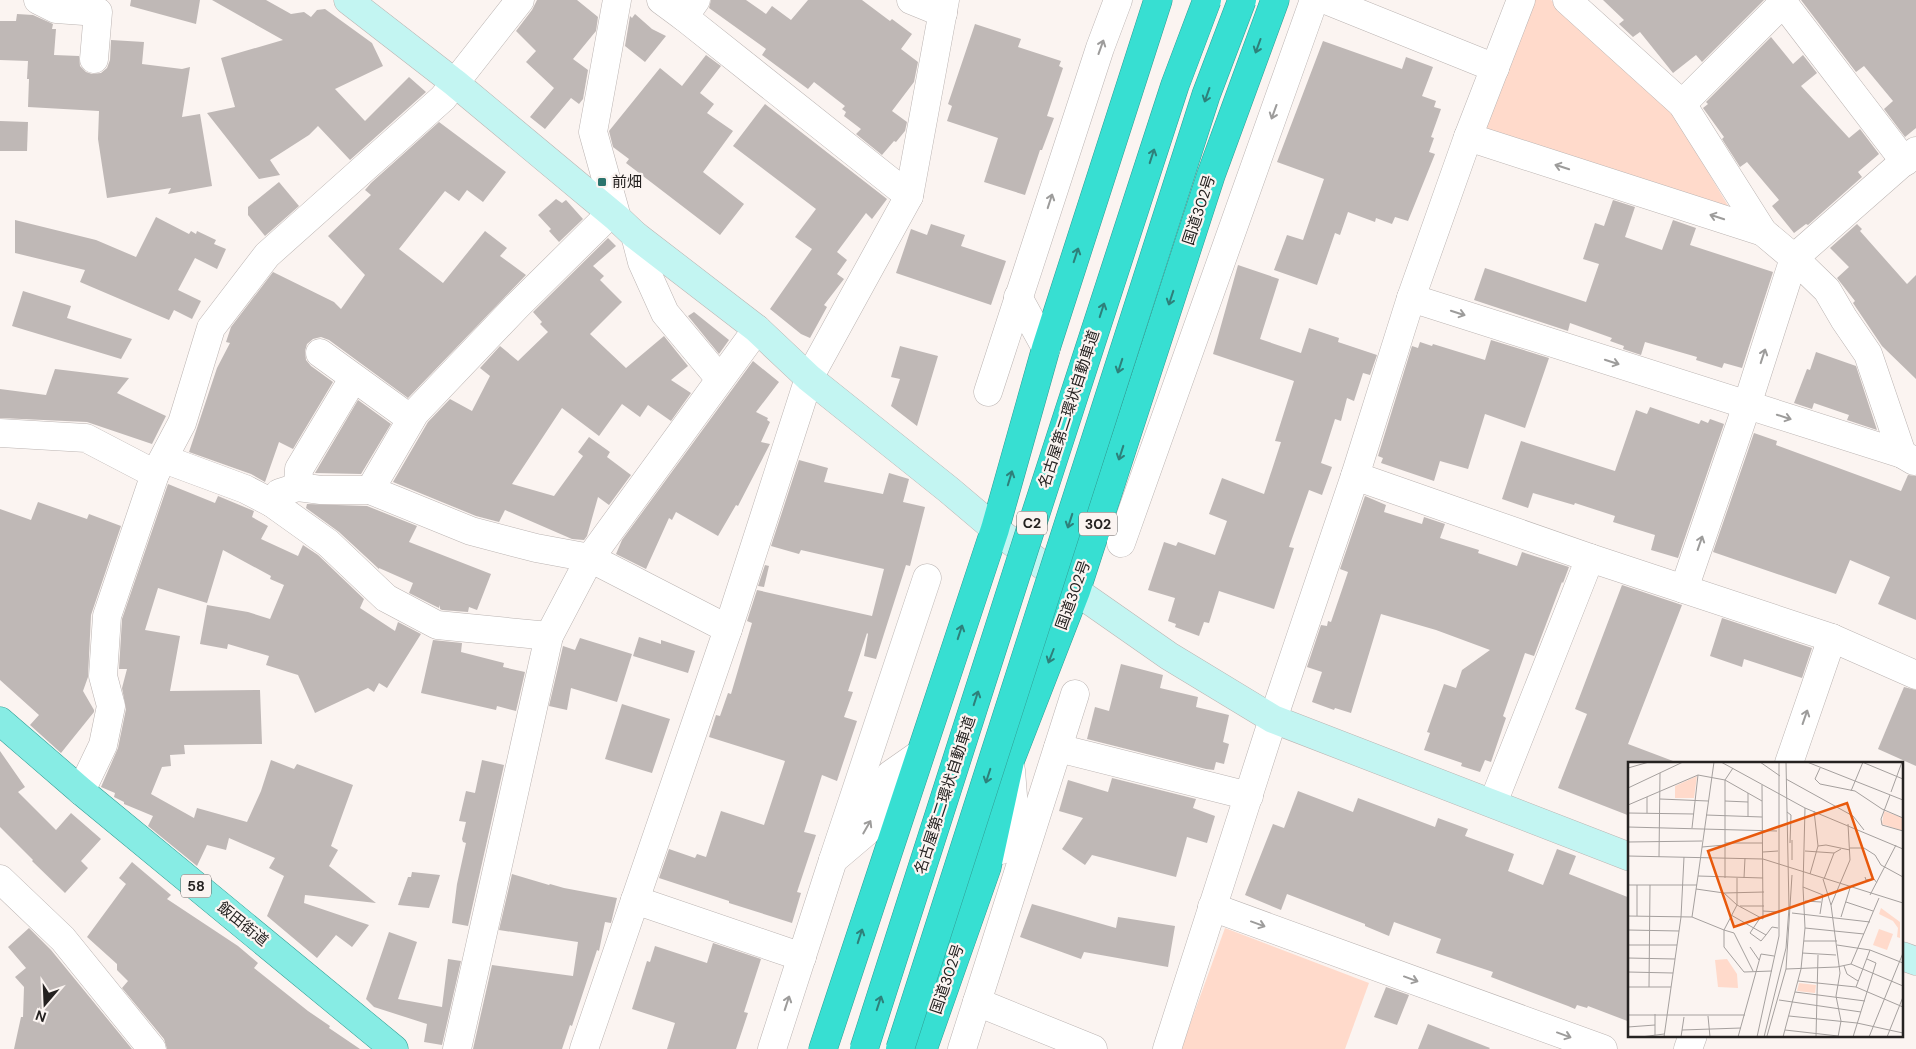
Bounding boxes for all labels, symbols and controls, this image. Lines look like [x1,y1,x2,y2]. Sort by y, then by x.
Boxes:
one-way arrow [1253,38,1262,53]
one-way arrow [1097,40,1106,55]
one-way arrow [1202,87,1211,102]
one-way arrow [1269,104,1278,119]
one-way arrow [1148,148,1158,164]
one-way arrow [1555,162,1571,172]
place label: 前畑 [612,172,642,192]
street label: 国道302号 [1178,172,1220,248]
marker: 前畑 [596,176,608,188]
one-way arrow [1045,193,1055,209]
one-way arrow [1709,212,1725,222]
one-way arrow [1072,247,1081,263]
one-way arrow [1166,290,1175,306]
one-way arrow [1097,302,1107,318]
one-way arrow [1449,309,1465,318]
street label: 名古屋第二環状自動車道 [1034,327,1104,491]
one-way arrow [1758,348,1768,364]
one-way arrow [1114,358,1124,374]
one-way arrow [1604,358,1620,367]
one-way arrow [1776,412,1792,422]
one-way arrow [1115,445,1125,461]
one-way arrow [1006,470,1015,486]
road number: C2 [1017,512,1047,534]
road number: 302 [1079,512,1117,536]
one-way arrow [1065,513,1074,528]
one-way arrow [1696,535,1705,551]
street label: 国道302号 [1051,557,1095,633]
one-way arrow [956,625,966,641]
one-way arrow [1046,648,1055,663]
one-way arrow [972,690,982,706]
one-way arrow [1801,709,1810,725]
street label: 名古屋第二環状自動車道 [910,713,980,877]
inset map [1628,762,1904,1036]
one-way arrow [983,767,992,783]
one-way arrow [862,820,872,835]
road number: 58 [181,874,211,898]
street label: 飯田街道 [213,897,273,951]
one-way arrow [1250,920,1266,929]
one-way arrow [856,929,865,945]
street label: 国道302号 [926,941,968,1017]
one-way arrow [1403,975,1418,984]
north arrow [20,979,70,1029]
one-way arrow [783,995,792,1011]
one-way arrow [874,995,884,1011]
text: N [33,1006,49,1026]
one-way arrow [1556,1031,1571,1040]

